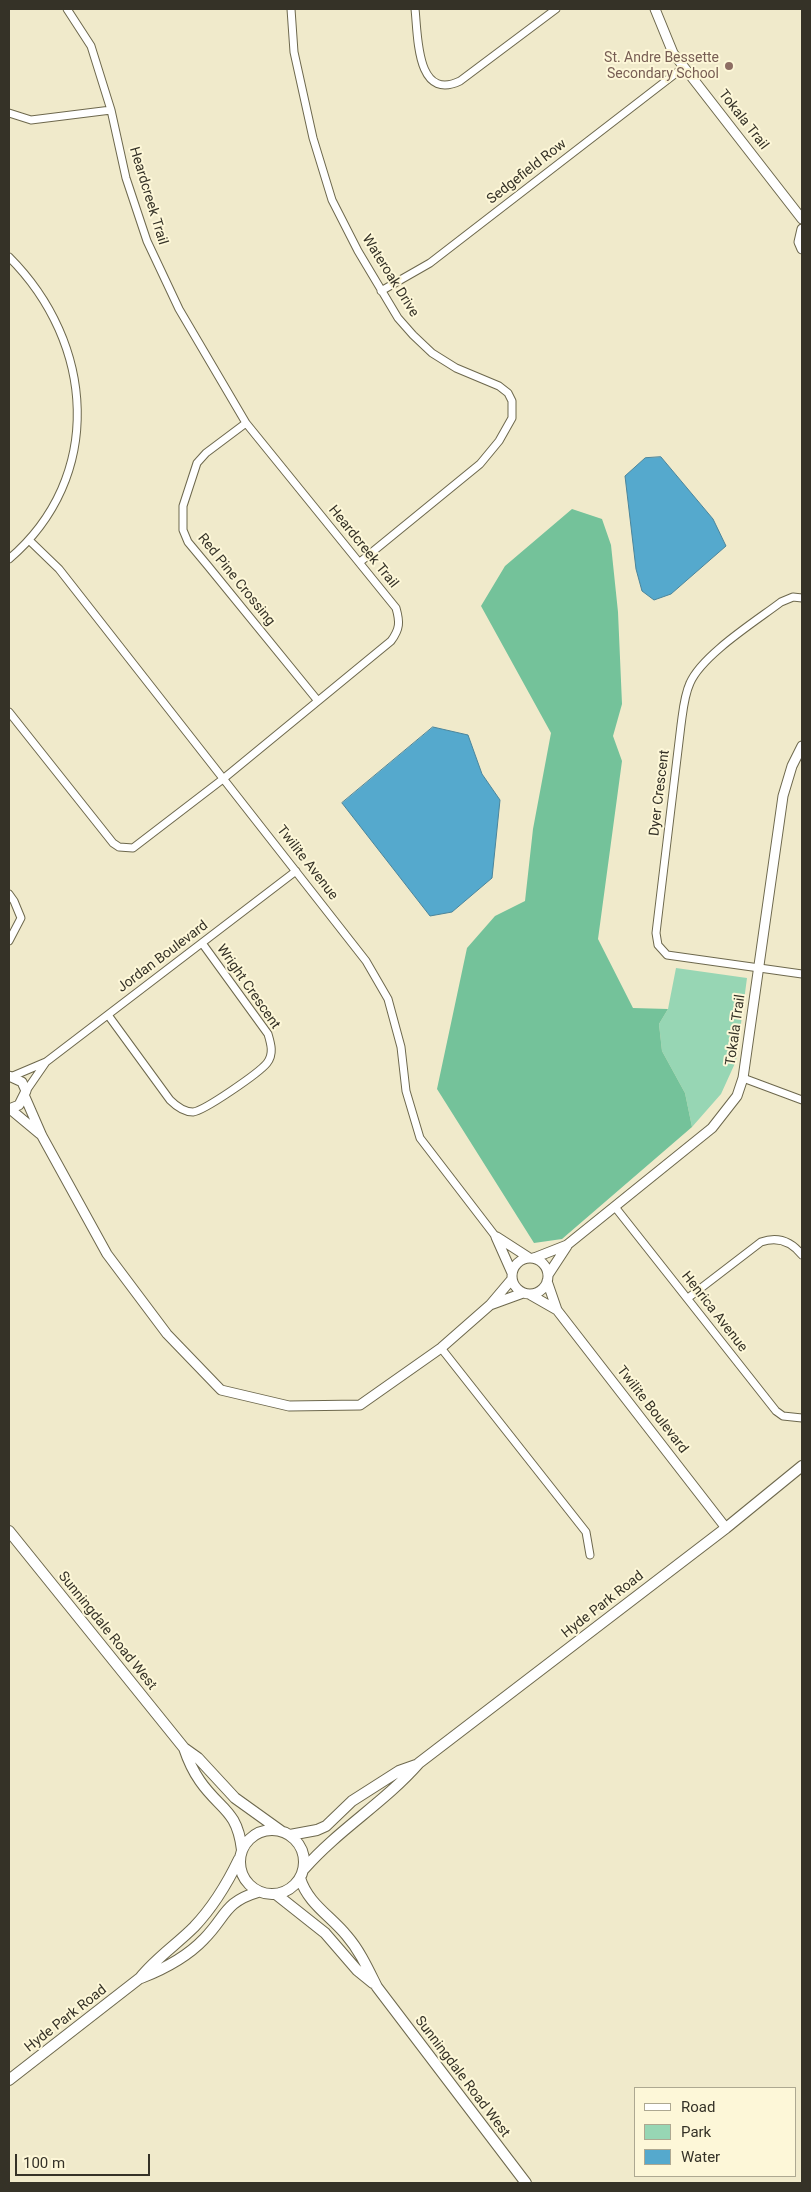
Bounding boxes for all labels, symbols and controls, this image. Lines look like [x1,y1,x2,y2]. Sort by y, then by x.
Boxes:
place label: St. Andre Bessette Secondary School [604,50,719,82]
marker: St. Andre Bessette Secondary School [723,60,735,72]
street label: Tokala Trail [714,87,772,153]
street label: Sedgefield Row [484,136,570,208]
street label: Heardcreek Trail [125,145,171,247]
street label: Wateroak Drive [358,232,422,320]
street label: Heardcreek Trail [324,502,402,592]
street label: Red Pine Crossing [194,531,278,629]
street label: Dyer Crescent [646,749,674,837]
street label: Twilite Avenue [273,822,341,904]
street label: Jordan Boulevard [114,917,212,997]
street label: Wright Crescent [213,941,283,1033]
street label: Tokala Trail [723,993,749,1067]
street label: Henrica Avenue [677,1268,751,1356]
street label: Twilite Boulevard [613,1363,691,1457]
street label: Sunningdale Road West [54,1568,160,1694]
street label: Hyde Park Road [559,1568,647,1642]
street label: Hyde Park Road [22,1982,110,2056]
street label: Sunningdale Road West [411,2013,513,2141]
legend [634,2087,796,2177]
text: Road [681,2098,715,2116]
text: Park [681,2123,711,2141]
scale bar [18,2144,152,2176]
text: Water [681,2148,720,2166]
text: 100 m [23,2154,65,2172]

